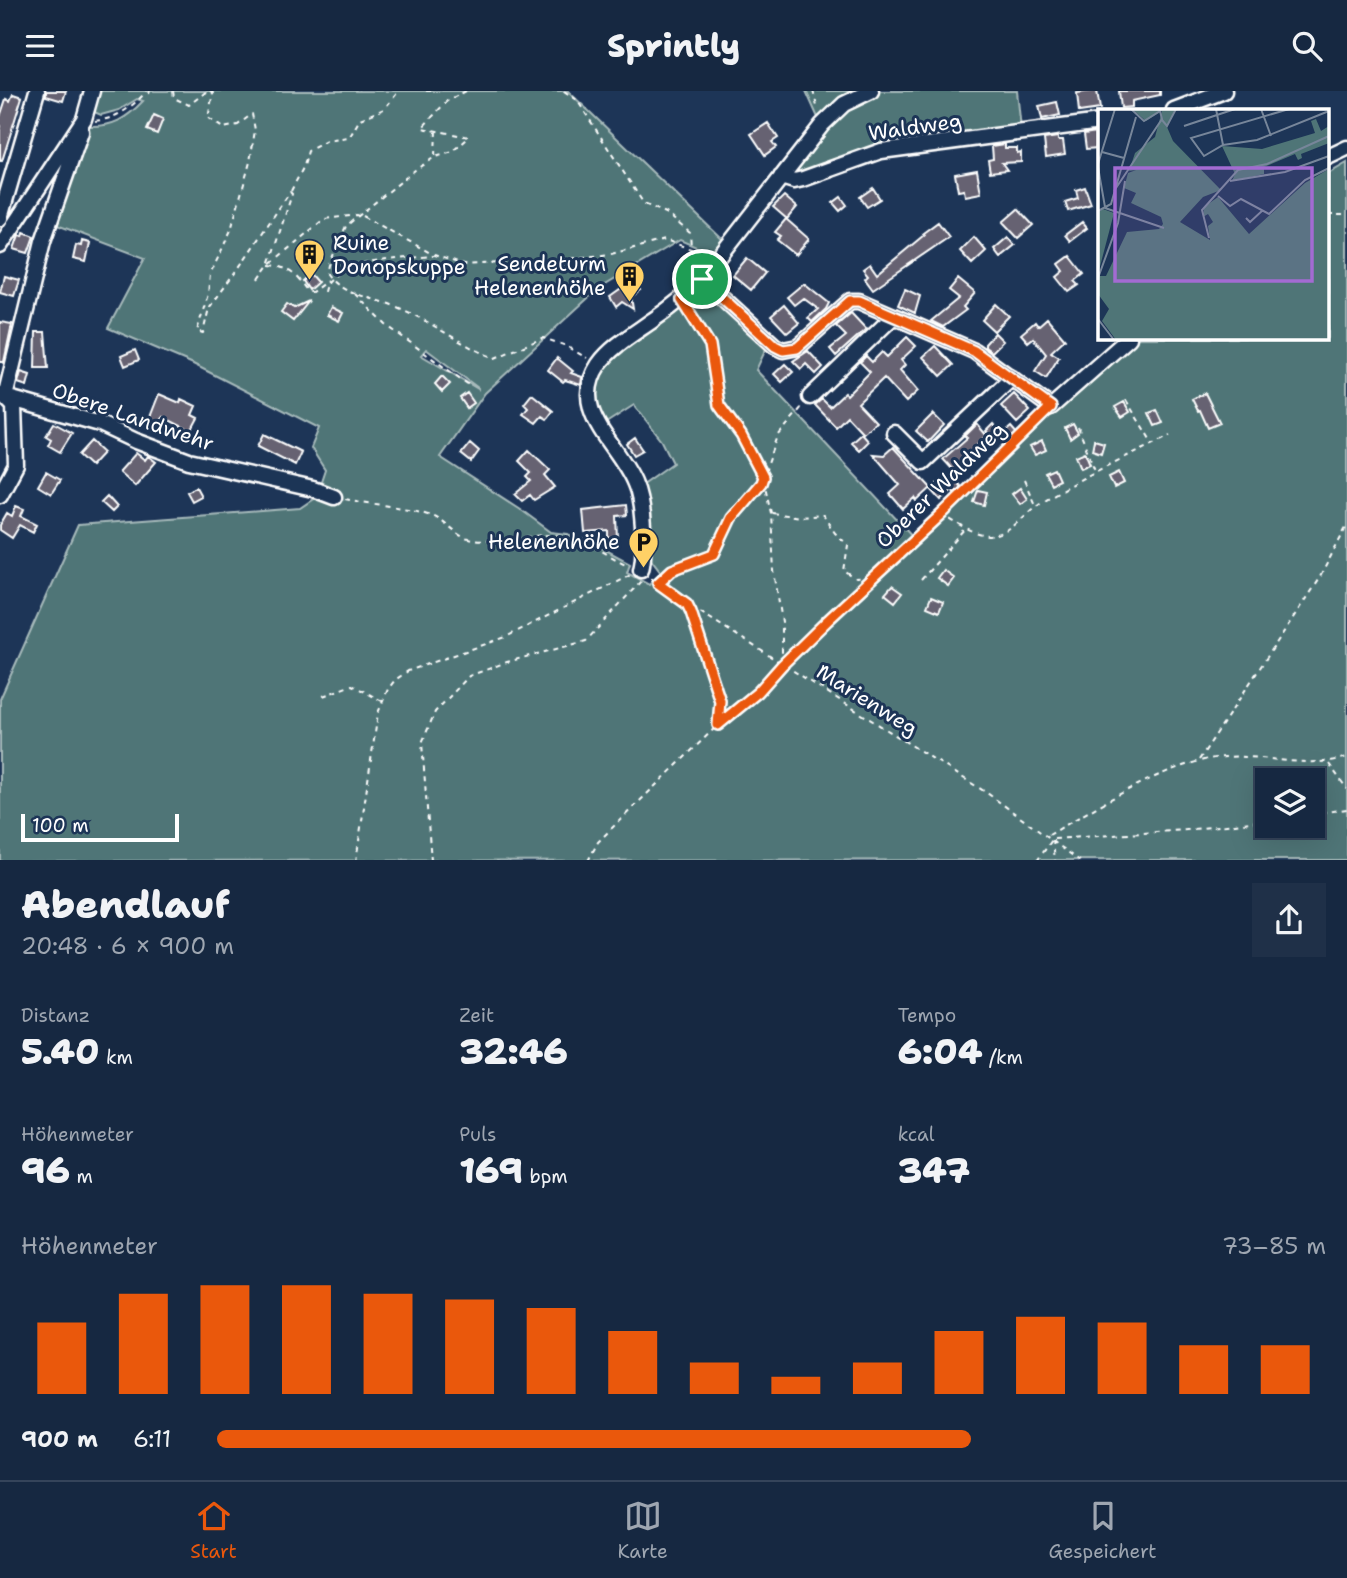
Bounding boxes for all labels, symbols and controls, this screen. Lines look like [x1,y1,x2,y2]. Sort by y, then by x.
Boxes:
text: Sprintly [607,24,740,67]
icon: menu [21,27,59,65]
icon: search [1288,27,1326,65]
street label: Waldweg [867,107,963,147]
inset map [1098,109,1330,339]
place label: Ruine Donopskuppe [333,229,466,281]
building icon: Ruine Donopskuppe [293,238,327,282]
pin [672,249,732,309]
place label: Sendeturm Helenenhöhe [474,250,606,302]
building icon: Sendeturm Helenenhöhe [612,259,646,303]
icon: arrive [683,260,721,298]
street label: Obere Landwehr [48,376,218,458]
street label: Oberer Waldweg [870,416,1012,554]
parking icon: Helenenhöhe [626,525,660,569]
place label: Helenenhöhe [488,528,620,556]
street label: Marienweg [811,658,923,742]
map controls [1255,768,1325,838]
button: layers [1255,768,1325,838]
scale bar [21,811,178,843]
text: 100 m [32,813,89,838]
text: Abendlauf [21,879,230,930]
button: share [1252,883,1326,957]
text: 20:48 · 6 × 900 m [21,931,234,961]
text: Distanz [21,1003,90,1028]
text: Zeit [459,1003,494,1028]
text: Tempo [898,1003,956,1028]
text: 5.40 [21,1028,100,1075]
text: 32:46 [459,1028,568,1075]
text: 6:04 [898,1028,982,1075]
text: km [100,1045,133,1070]
text: /km [982,1045,1023,1070]
text: Höhenmeter [21,1122,134,1147]
text: Puls [459,1122,496,1147]
text: kcal [898,1122,935,1147]
text: 96 [21,1147,70,1194]
text: 169 [459,1147,523,1194]
text: 347 [898,1147,970,1194]
text: m [70,1164,93,1189]
text: bpm [523,1164,568,1189]
text: Höhenmeter [21,1231,158,1261]
text: 73–85 m [1222,1231,1326,1261]
text: 900 m [21,1424,98,1454]
text: 6:11 [133,1424,171,1454]
tab: Start [190,1497,237,1564]
tab: Karte [618,1497,668,1564]
tab: Gespeichert [1049,1497,1157,1564]

